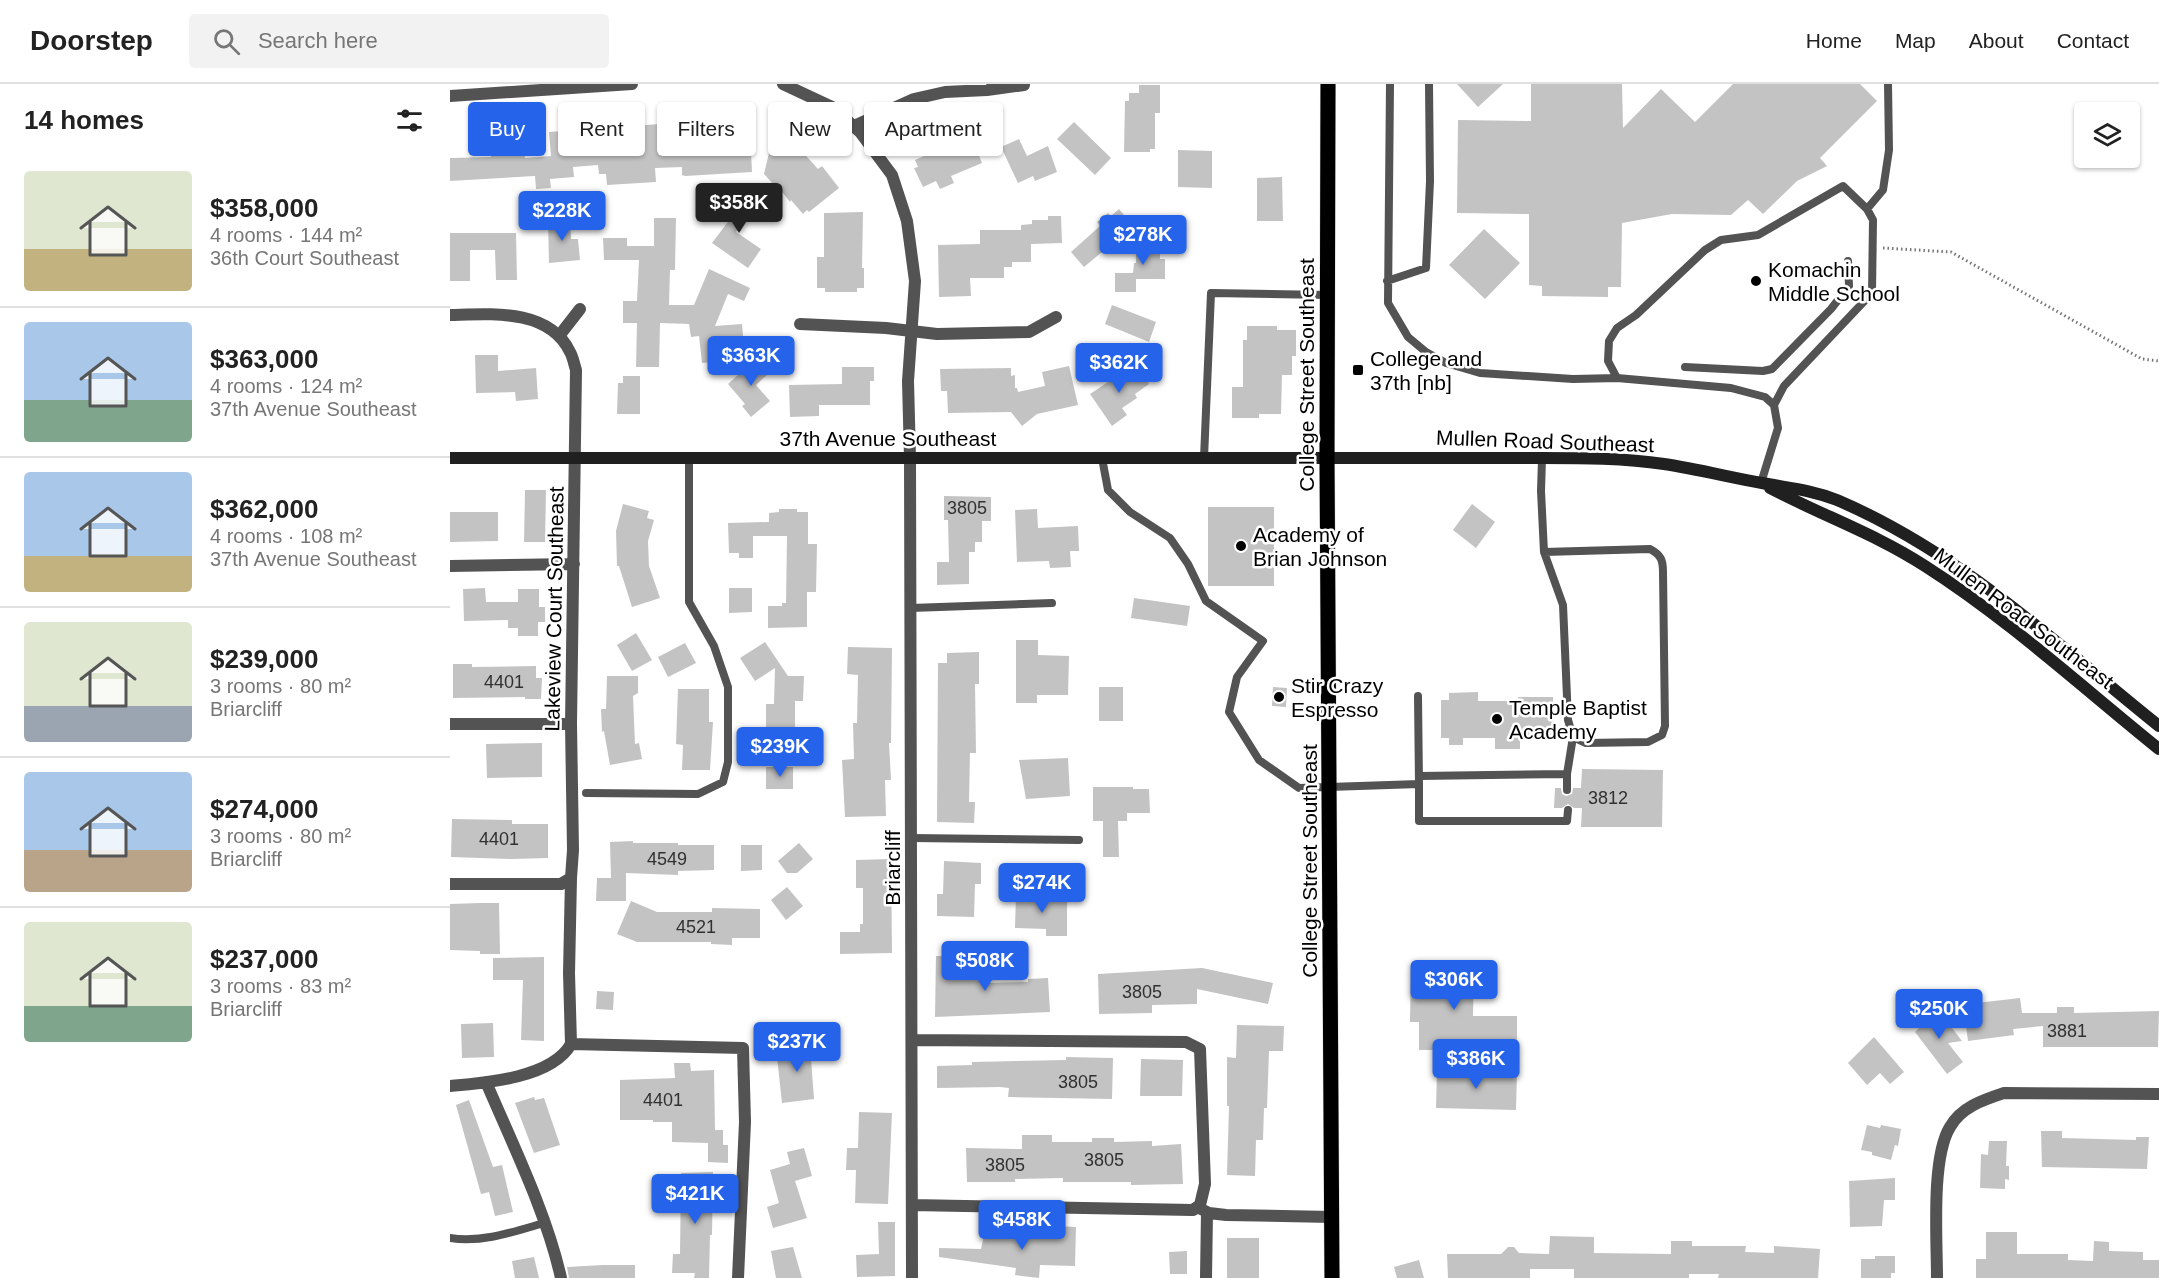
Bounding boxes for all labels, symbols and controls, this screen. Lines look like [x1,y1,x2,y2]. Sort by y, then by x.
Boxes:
search box [189,14,609,68]
text: Doorstep [30,25,153,56]
icon: search [210,25,243,58]
text: Search here [258,28,378,53]
text: Home [1806,29,1862,52]
text: Map [1895,29,1936,52]
text: About [1969,29,2024,52]
text: Contact [2057,29,2129,52]
chip: Buy [468,102,546,156]
chip: Rent [558,102,645,156]
chip: Filters [657,102,756,156]
chip: New [768,102,852,156]
chip: Apartment [864,102,1003,156]
map controls [2074,102,2140,168]
button: layers [2074,102,2140,168]
icon: filters [393,104,426,137]
text: 14 homes [24,105,144,135]
pin: $358K [697,183,781,234]
pin: $228K [520,191,604,242]
text: $358K [710,191,768,213]
text: $358,000 [210,193,318,223]
icon: home [72,195,144,267]
text: $228K [533,199,591,221]
pin: $278K [1101,215,1185,266]
text: $278K [1114,223,1172,245]
text: 4 rooms · 144 m² [210,224,362,246]
text: 36th Court Southeast [210,247,399,269]
street label: College Street Southeast [1295,258,1318,492]
place label: Komachin Middle School [1768,258,1900,305]
marker: Komachin Middle School [1749,274,1763,288]
pin: $363K [709,336,793,387]
pin: $362K [1077,343,1161,394]
text: $363,000 [210,344,318,374]
text: $363K [722,344,780,366]
icon: home [72,346,144,418]
place label: College and 37th [nb] [1370,347,1482,394]
text: $362K [1090,351,1148,373]
marker: College and 37th [nb] [1351,363,1365,377]
text: 4 rooms · 124 m² [210,375,362,397]
text: 37th Avenue Southeast [210,398,416,420]
street label: Mullen Road Southeast [1436,426,1655,456]
street label: 37th Avenue Southeast [780,427,997,450]
street label: Lakeview Court Southeast [540,486,568,732]
text: $362,000 [210,494,318,524]
icon: home [72,496,144,568]
house number: 3805 [947,498,987,518]
place label: Academy of Brian Johnson [1253,523,1387,570]
text: 4 rooms · 108 m² [210,525,362,547]
marker: Academy of Brian Johnson [1234,539,1248,553]
street label: Mullen Road Southeast [1930,543,2118,693]
text: 37th Avenue Southeast [210,548,416,570]
text: $239,000 [210,644,318,674]
icon: home [72,646,144,718]
house number: 4401 [484,672,524,692]
place label: Stir Crazy Espresso [1291,674,1384,721]
text: 3 rooms · 80 m² [210,675,351,697]
marker: Stir Crazy Espresso [1272,690,1286,704]
place label: Temple Baptist Academy [1509,696,1647,743]
text: Briarcliff [210,698,282,720]
marker: Temple Baptist Academy [1490,712,1504,726]
pin: $239K [738,727,822,778]
text: $239K [751,735,809,757]
street label: College Street Southeast [1298,744,1321,978]
house number: 3812 [1588,788,1628,808]
text: $274,000 [210,794,318,824]
icon: home [72,796,144,868]
text: 3 rooms · 80 m² [210,825,351,847]
house number: 4401 [479,829,519,849]
street label: Briarcliff [881,830,904,906]
text: Briarcliff [210,848,282,870]
house number: 4549 [647,849,687,869]
pin: $274K [1000,863,1084,914]
text: $274K [1013,871,1071,893]
house number: 4521 [676,917,716,937]
pin: $508K [943,941,1027,992]
text: $237,000 [210,944,318,974]
icon: home [72,946,144,1018]
text: $508K [956,949,1014,971]
pin: $306K [1412,960,1496,1011]
text: $306K [1425,968,1483,990]
text: 3 rooms · 83 m² [210,975,351,997]
house number: 3805 [1122,982,1162,1002]
pin: $250K [1897,989,1981,1040]
text: $250K [1910,997,1968,1019]
text: Briarcliff [210,998,282,1020]
house number: 3881 [2047,1021,2087,1041]
pin: $237K [755,1022,839,1073]
text: $237K [768,1030,826,1052]
pin: $386K [1434,1039,1518,1090]
text: $386K [1447,1047,1505,1069]
house number: 3805 [1058,1072,1098,1092]
house number: 4401 [643,1090,683,1110]
house number: 3805 [1084,1150,1124,1170]
house number: 3805 [985,1155,1025,1175]
pin: $421K [653,1174,737,1225]
text: $421K [666,1182,724,1204]
pin: $458K [980,1200,1064,1251]
text: $458K [993,1208,1051,1230]

